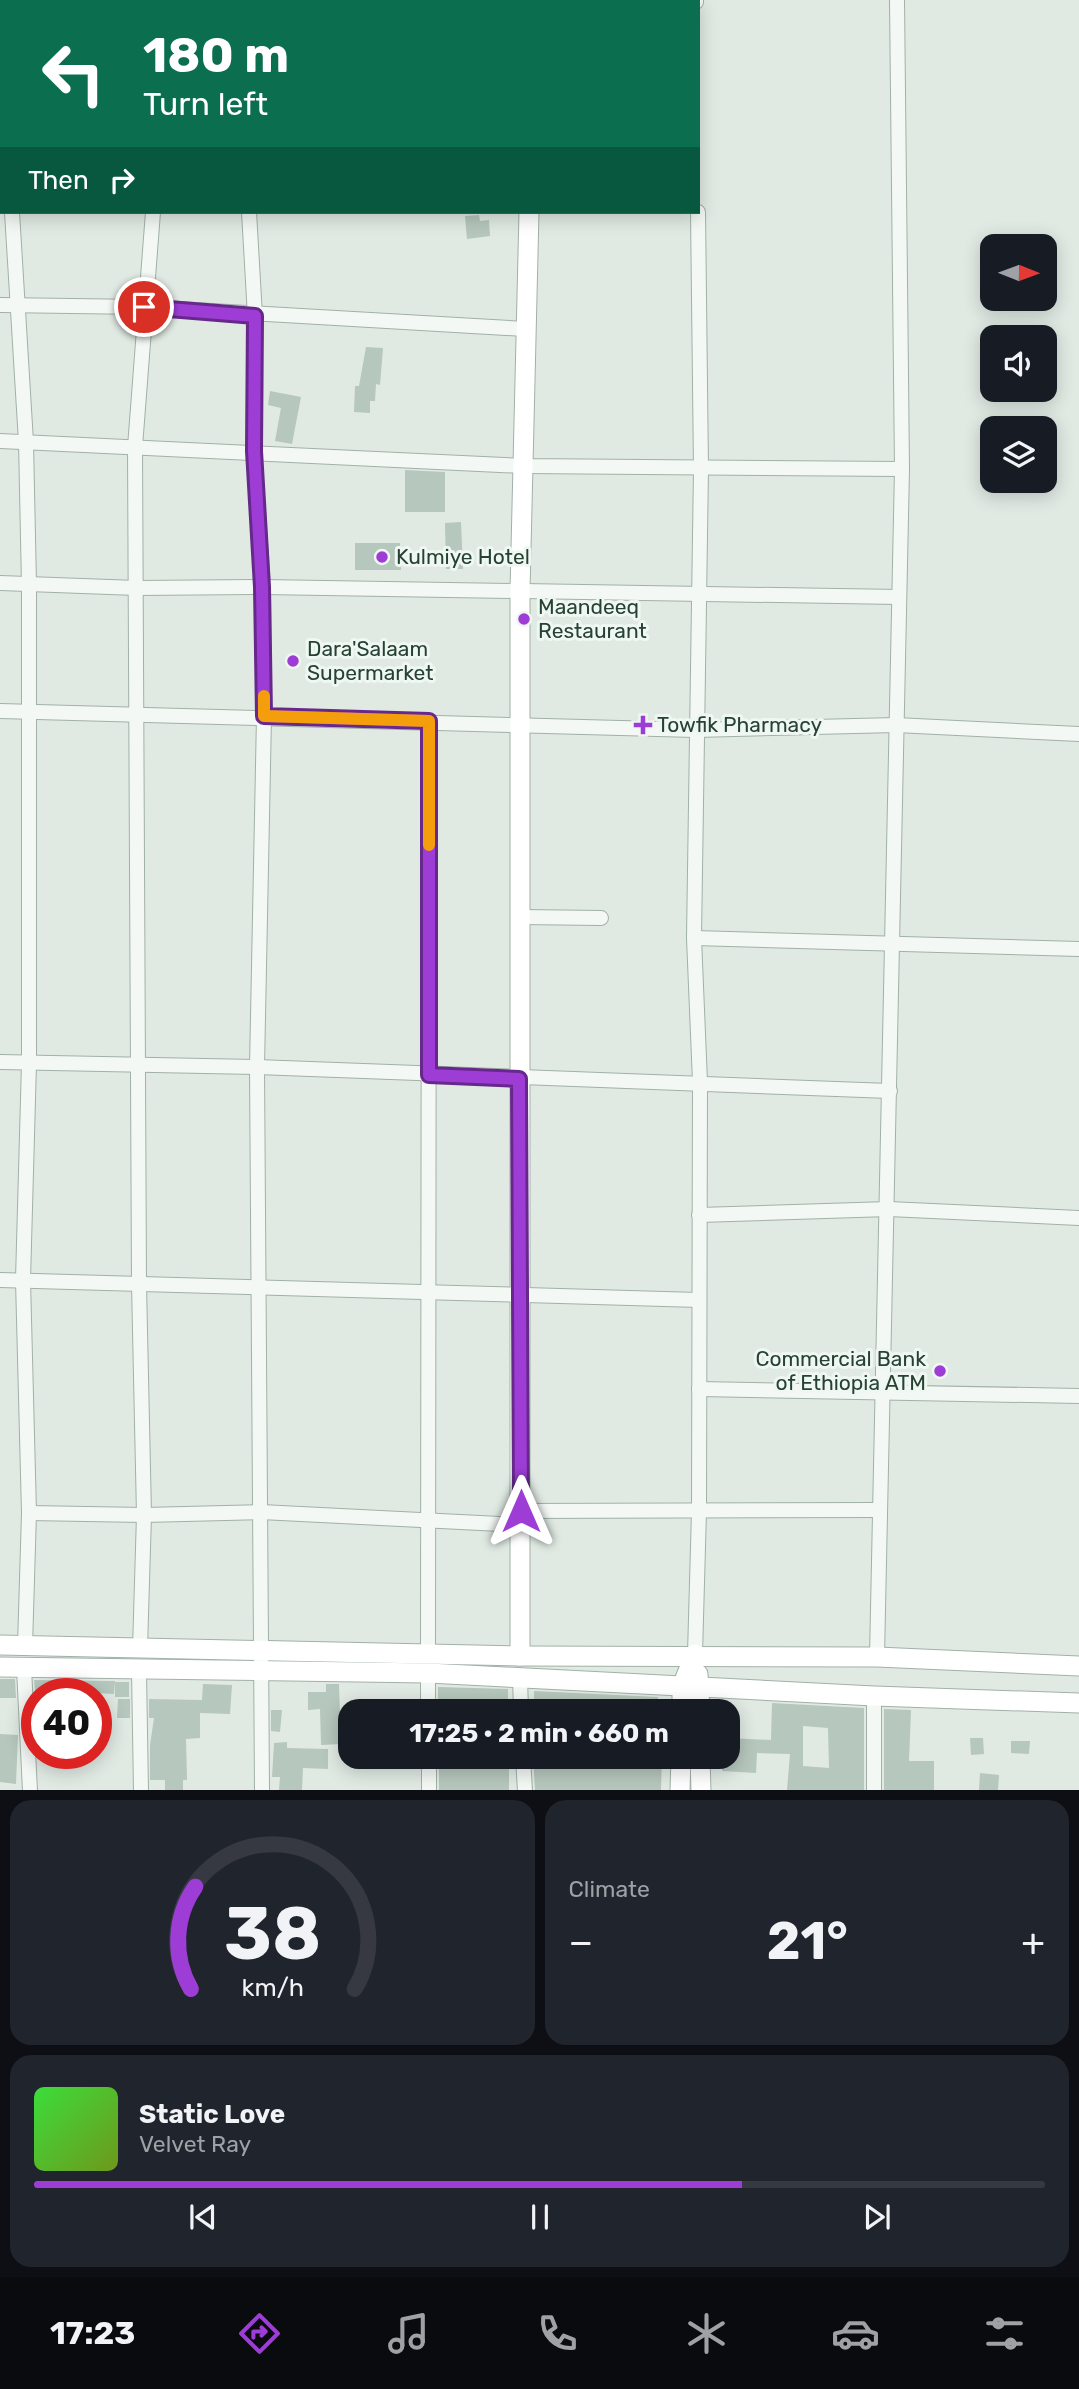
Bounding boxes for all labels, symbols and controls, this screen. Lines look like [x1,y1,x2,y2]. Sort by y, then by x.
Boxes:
text: 180 m [143,26,289,84]
icon: left [28,28,119,119]
text: Turn left [143,85,268,123]
icon: right [103,161,141,199]
text: Then [28,165,89,196]
north arrow [980,234,1057,312]
map controls [980,234,1057,493]
pin [114,277,174,337]
icon: arrive [125,288,163,326]
button: sound [980,325,1057,402]
button: layers [980,416,1057,493]
place label: Kulmiye Hotel [396,544,530,569]
marker: Kulmiye Hotel [374,549,390,565]
place label: Maandeeq Restaurant [538,594,647,643]
marker: Maandeeq Restaurant [516,611,532,627]
place label: Dara'Salaam Supermarket [307,636,433,685]
marker: Dara'Salaam Supermarket [285,653,301,669]
place label: Towfik Pharmacy [657,712,822,737]
marker: Towfik Pharmacy [635,717,651,733]
place label: Commercial Bank of Ethiopia ATM [755,1346,926,1395]
marker: Commercial Bank of Ethiopia ATM [932,1363,948,1379]
position arrow [484,1474,558,1548]
speed limit sign: 40 [21,1678,112,1769]
text: 17:25 · 2 min · 660 m [409,1718,669,1749]
text: Climate [569,1875,650,1903]
text: 38 [224,1891,321,1977]
text: 21° [767,1910,848,1972]
text: − [569,1919,593,1965]
text: + [1021,1919,1045,1965]
text: km/h [241,1972,303,2001]
text: Static Love [139,2099,285,2130]
text: Velvet Ray [139,2130,251,2158]
icon: previous [184,2198,222,2236]
icon: pause [521,2198,559,2236]
icon: next [858,2198,896,2236]
icon: directions [235,2309,284,2358]
icon: music [384,2309,433,2358]
icon: phone [533,2309,582,2358]
icon: climate [682,2309,731,2358]
icon: car [831,2309,880,2358]
icon: filters [980,2309,1029,2358]
text: 17:23 [50,2314,135,2352]

